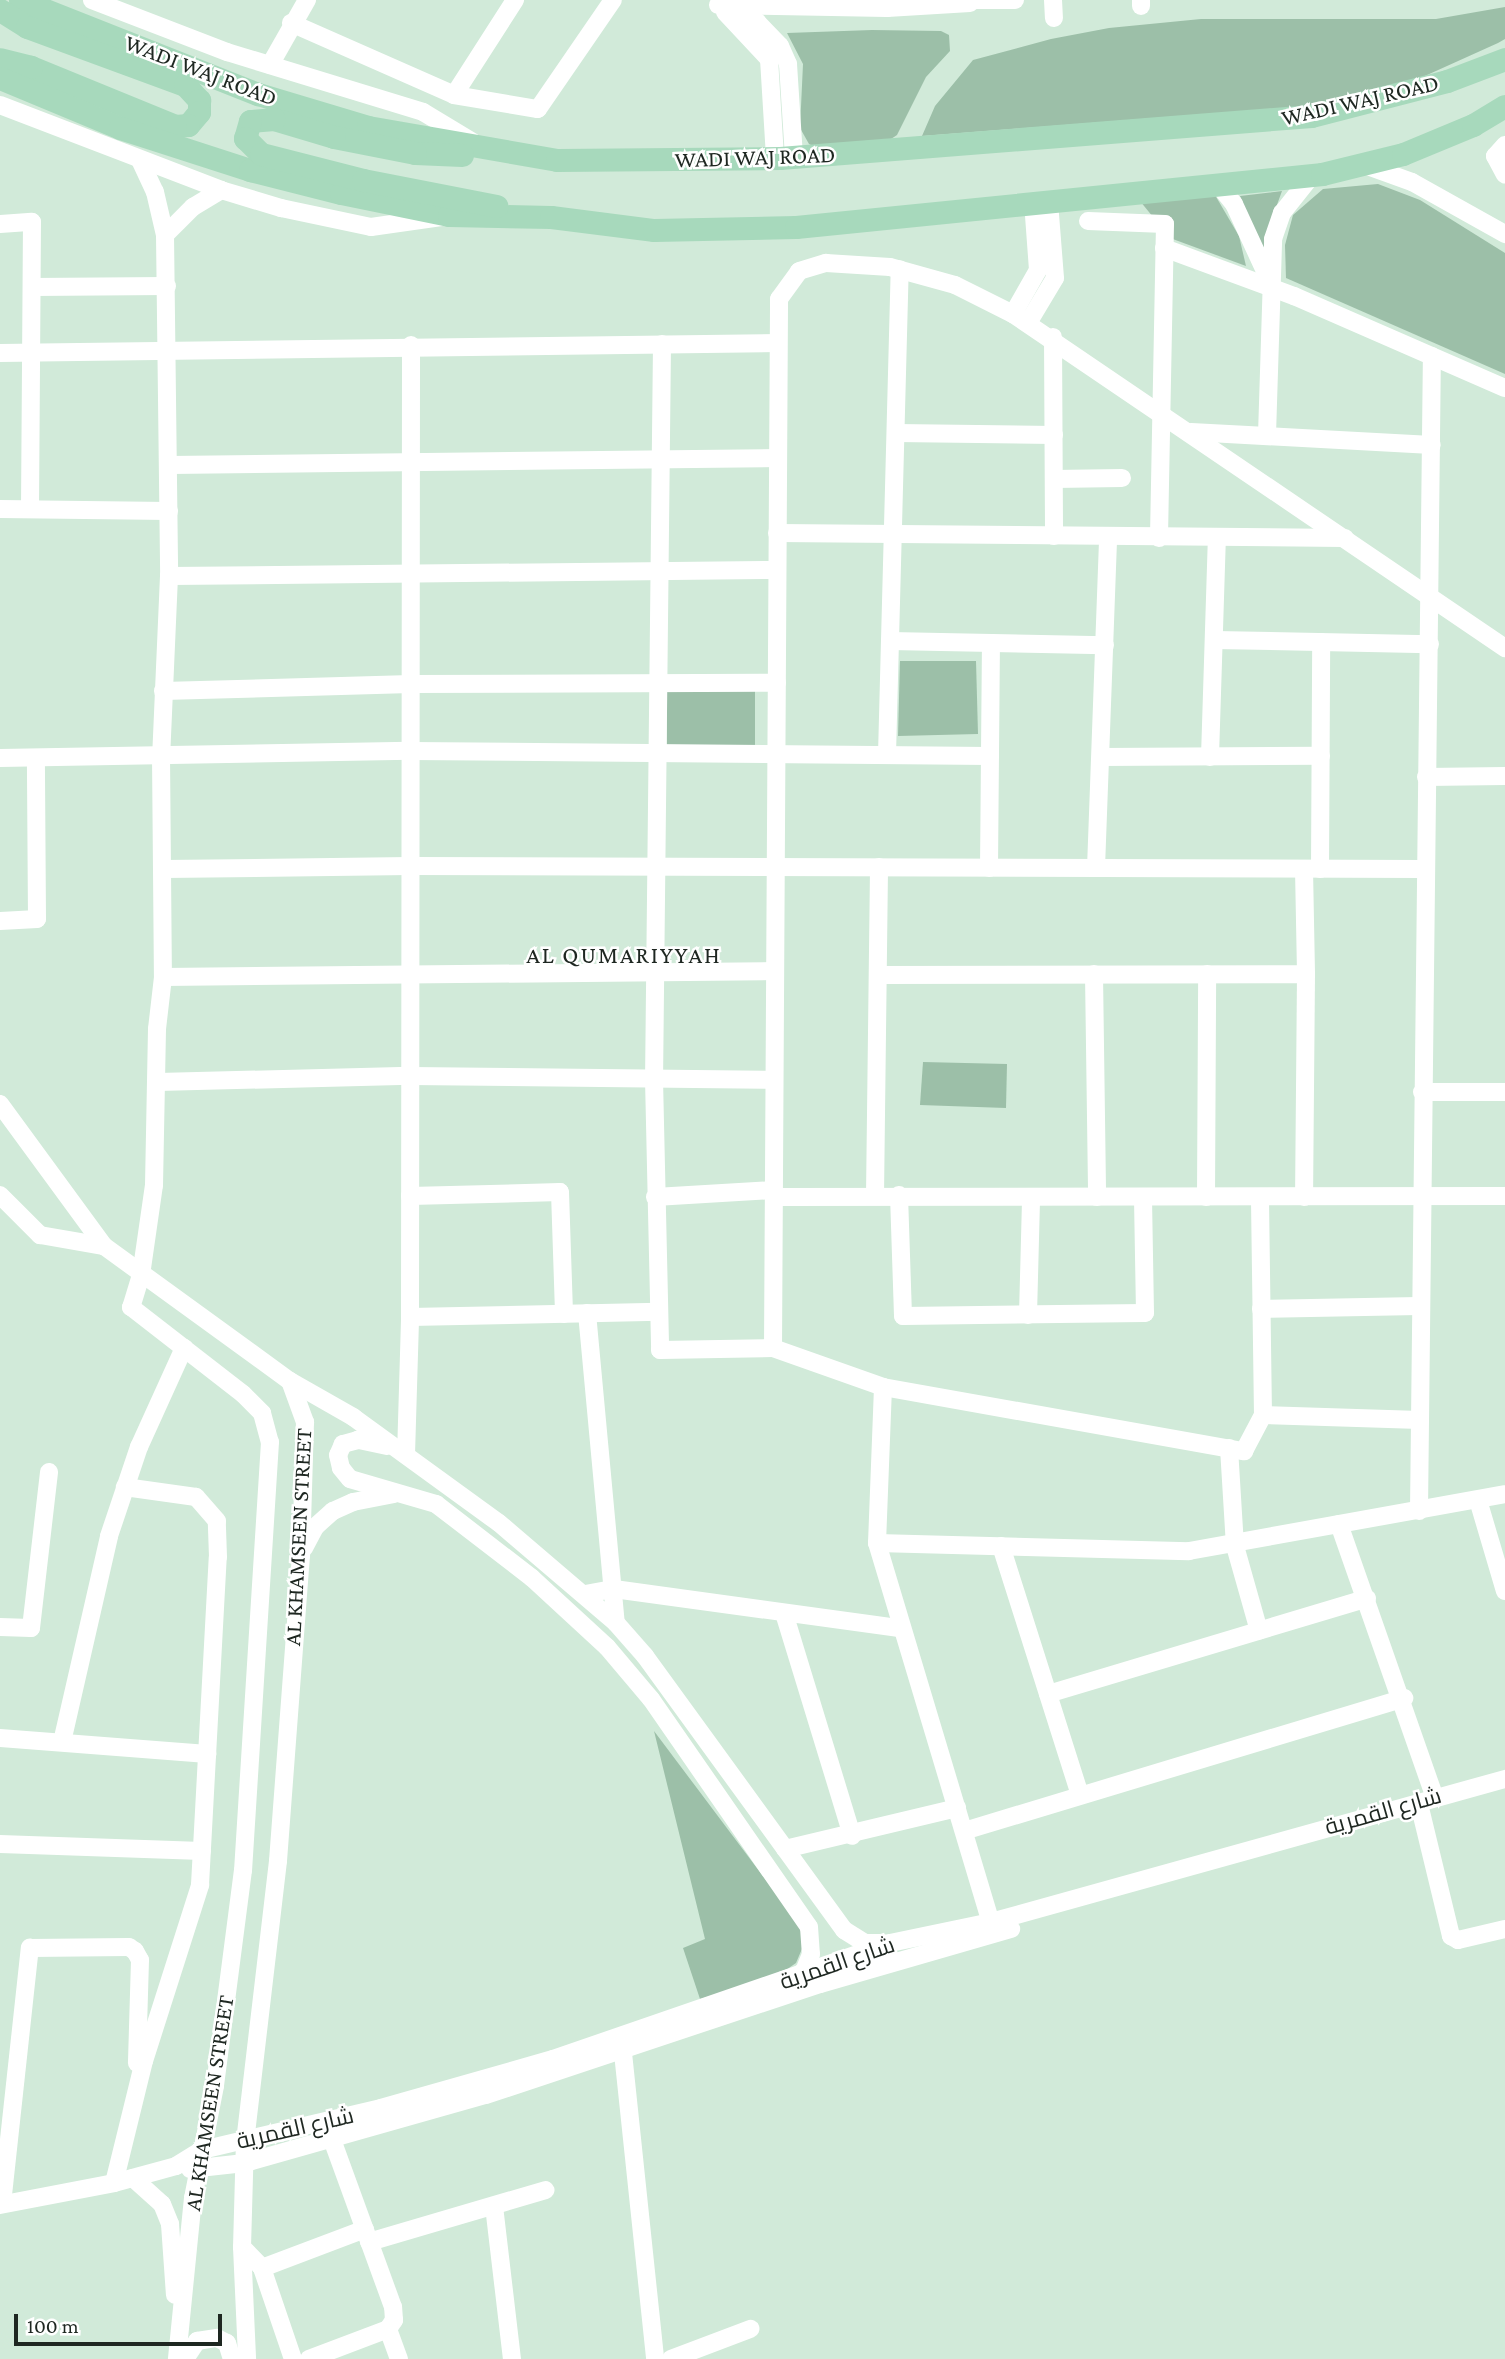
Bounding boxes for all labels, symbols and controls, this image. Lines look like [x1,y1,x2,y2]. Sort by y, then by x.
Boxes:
street label: WADI WAJ ROAD [121,28,281,112]
street label: WADI WAJ ROAD [1279,68,1441,132]
street label: WADI WAJ ROAD [674,140,836,174]
district label: AL QUMARIYYAH [528,941,720,969]
street label: AL KHAMSEEN STREET [279,1427,317,1647]
street label: شارع القمرية [1322,1781,1444,1841]
street label: شارع القمرية [776,1930,898,1996]
street label: AL KHAMSEEN STREET [178,1993,240,2213]
street label: شارع القمرية [234,2101,356,2155]
scale bar [18,2300,226,2344]
text: 100 m [27,2314,79,2338]

